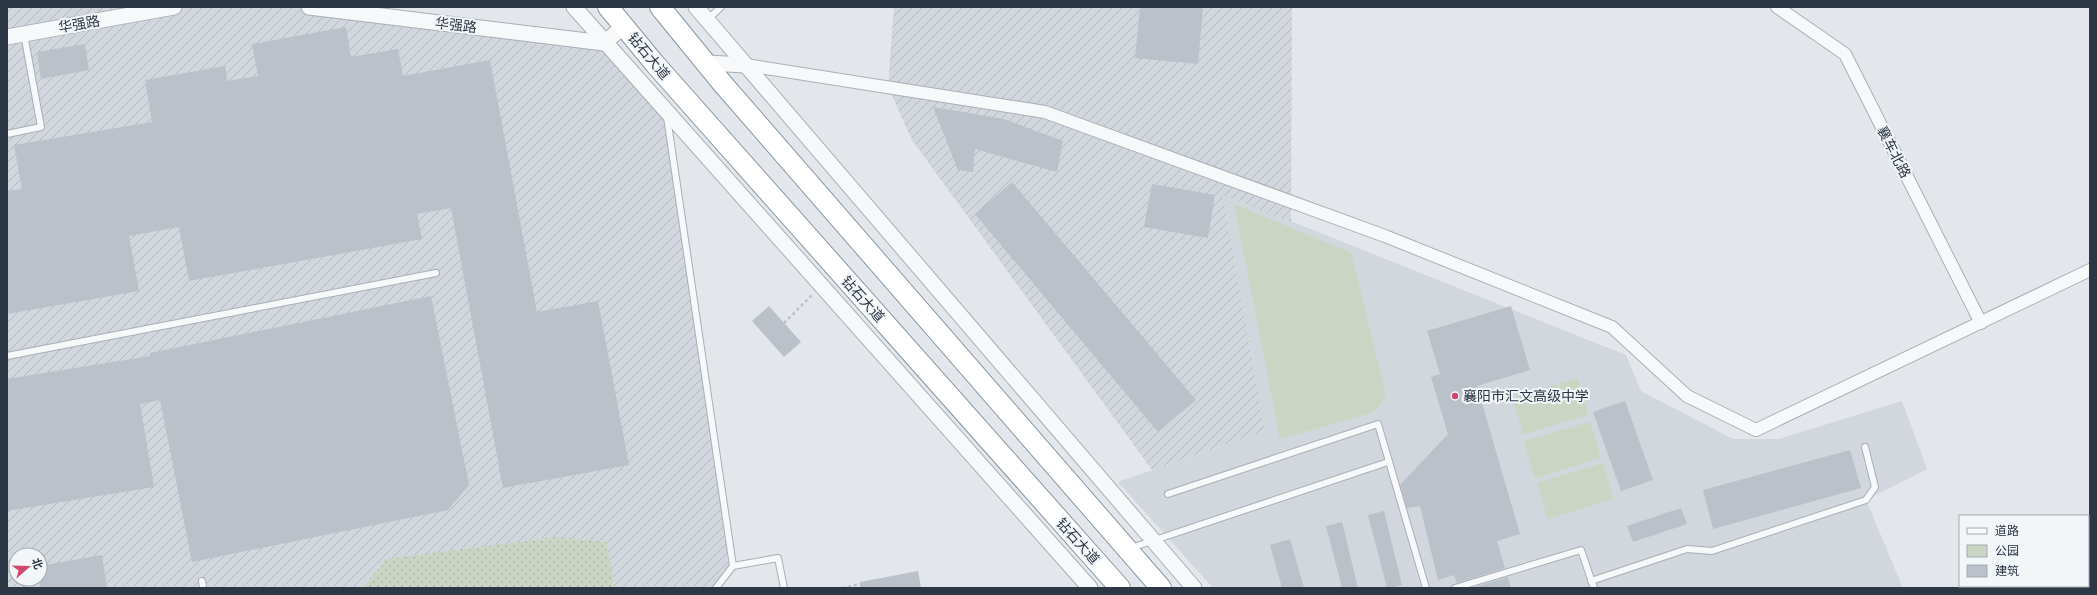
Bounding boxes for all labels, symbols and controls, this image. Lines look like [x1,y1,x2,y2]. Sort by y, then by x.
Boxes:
street label: 华强路 [57,12,101,36]
street label: 华强路 [434,15,478,35]
street label: 钻石大道 [625,29,673,83]
street label: 襄车北路 [1874,123,1914,181]
street label: 钻石大道 [838,273,888,325]
place label: 襄阳市汇文高级中学 [1463,388,1589,404]
marker: 襄阳市汇文高级中学 [1450,391,1460,401]
street label: 钻石大道 [1053,515,1103,567]
legend [1959,515,2089,587]
text: 道路 [1995,524,2019,538]
text: 公园 [1995,544,2019,558]
north arrow [8,547,48,587]
text: 北 [30,556,45,571]
text: 建筑 [1995,564,2019,578]

